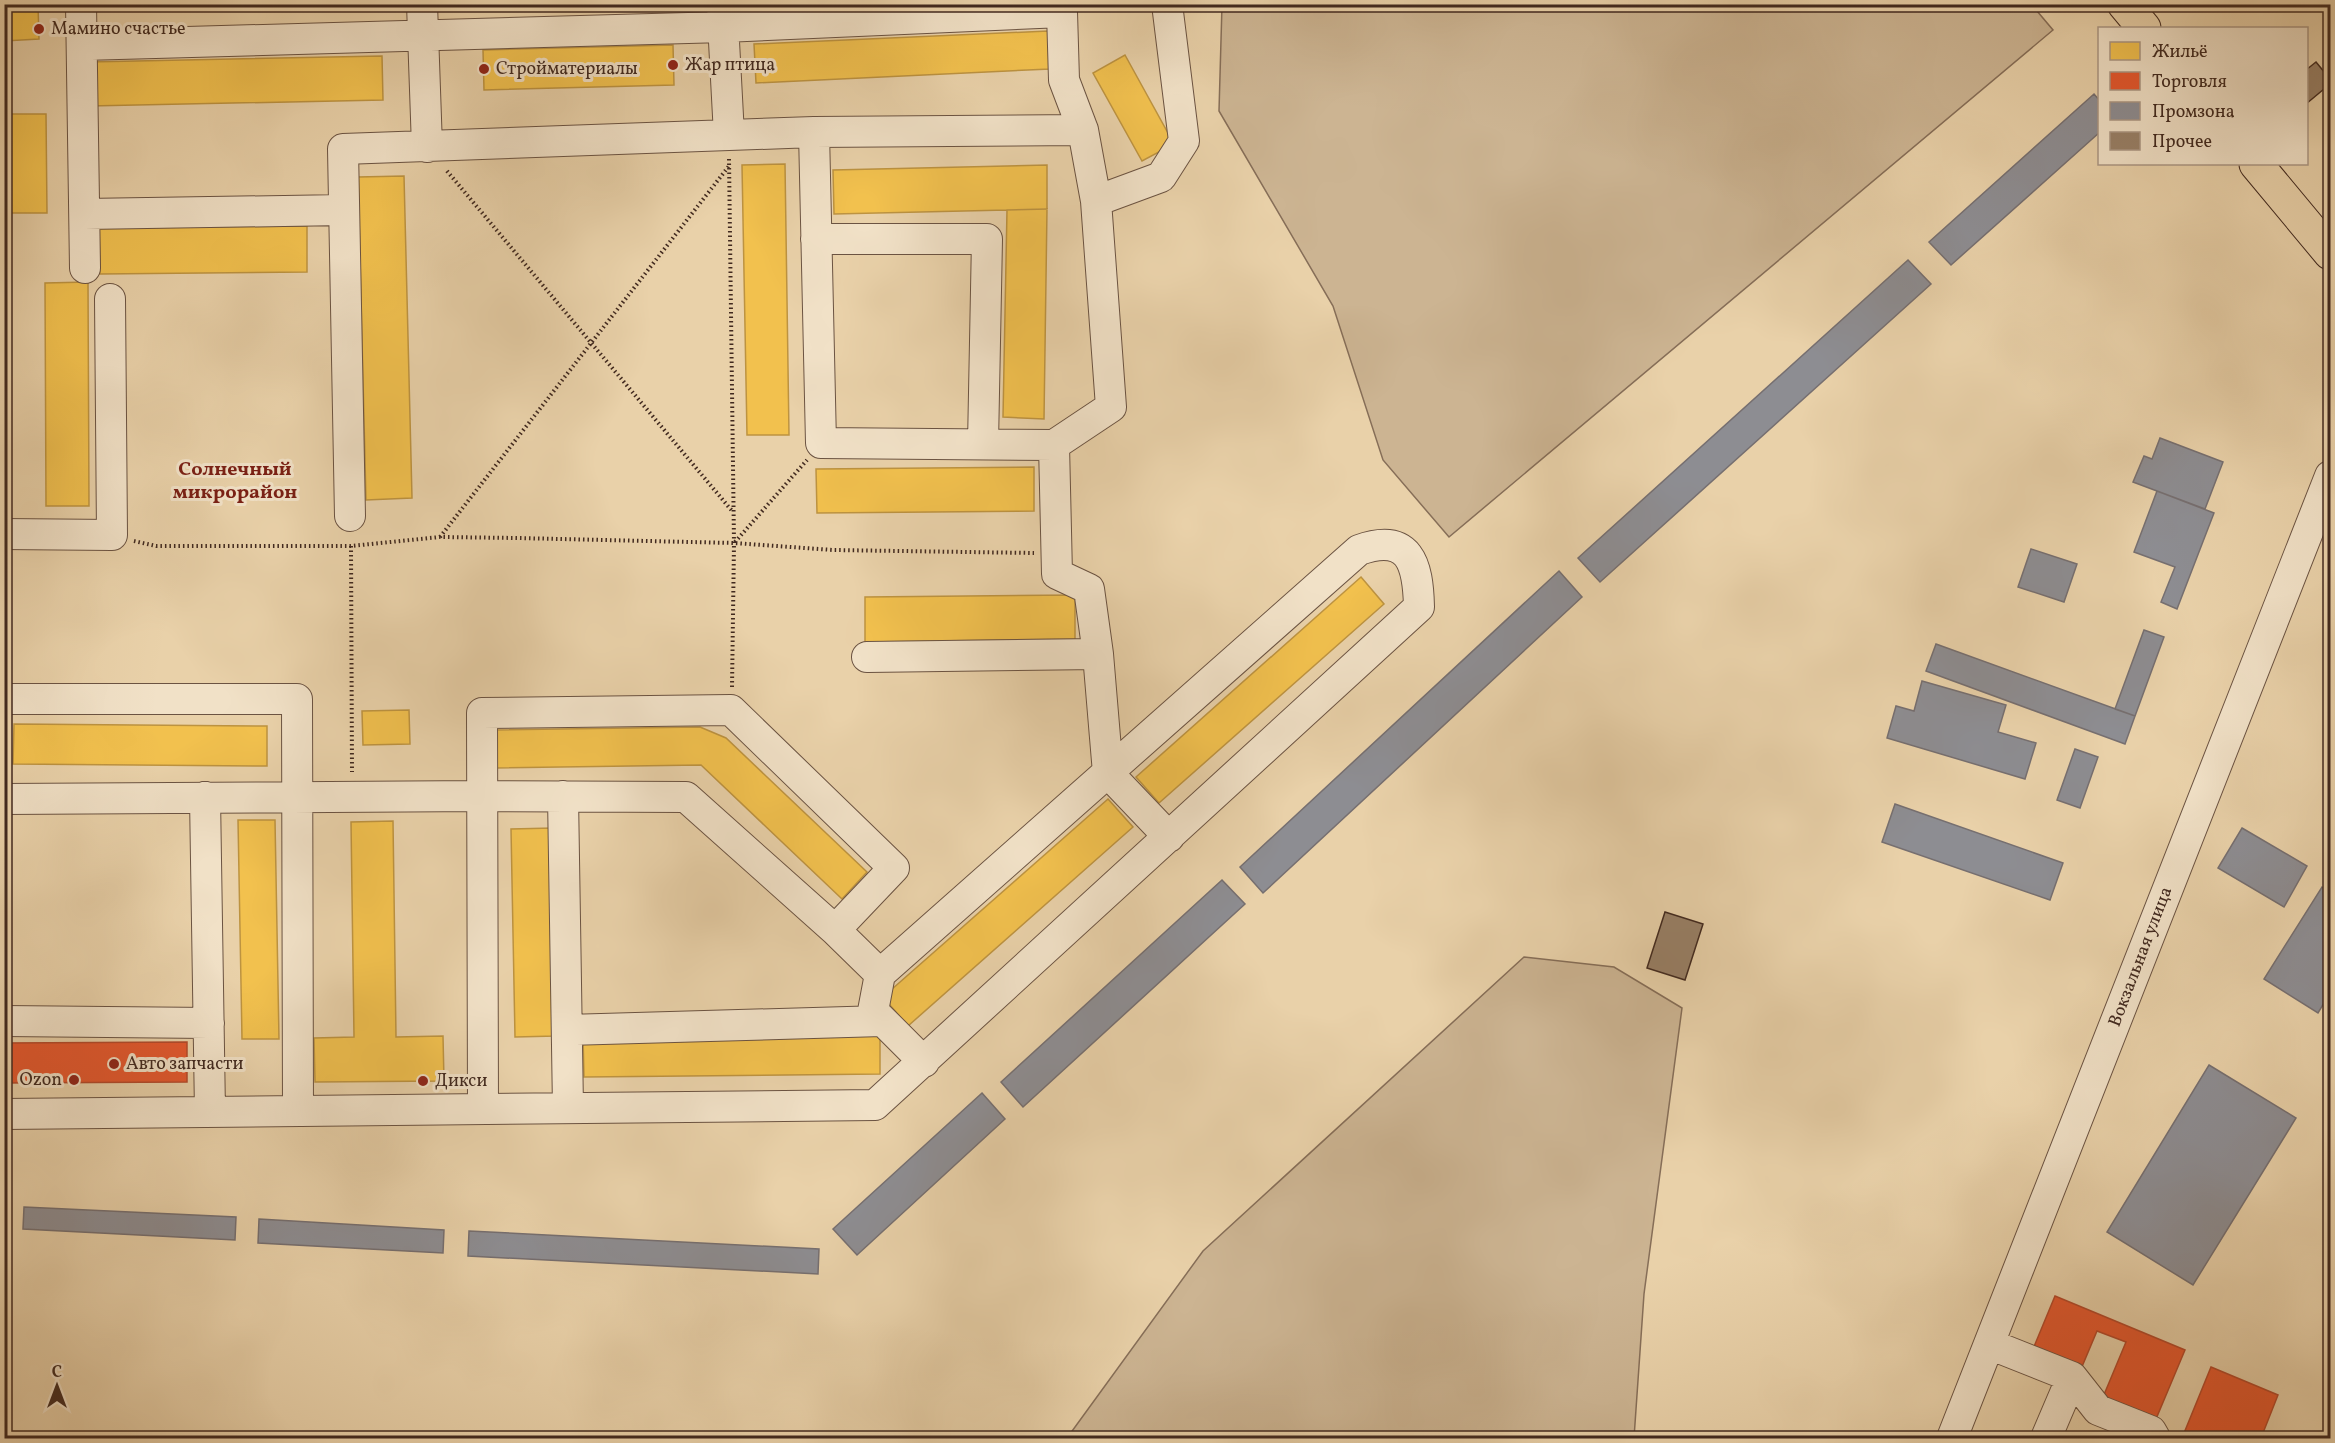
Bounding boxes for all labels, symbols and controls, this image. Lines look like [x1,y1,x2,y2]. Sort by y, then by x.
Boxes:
place label: Мамино счастье [51,17,185,42]
marker: Мамино счастье [32,22,46,36]
legend [2098,27,2308,165]
text: Жильё [2152,40,2208,65]
place label: Жар птица [685,53,775,78]
place label: Стройматериалы [496,57,638,82]
marker: Жар птица [666,58,680,72]
marker: Стройматериалы [477,62,491,76]
text: Торговля [2152,70,2227,95]
text: Промзона [2152,100,2235,125]
text: Прочее [2152,130,2212,155]
district label: Солнечный микрорайон [173,456,297,507]
street label: Вокзальная улица [2103,883,2179,1031]
place label: Авто запчасти [126,1052,243,1077]
marker: Авто запчасти [107,1057,121,1071]
place label: Ozon [20,1068,62,1093]
place label: Дикси [435,1069,487,1094]
marker: Ozon [67,1073,81,1087]
marker: Дикси [416,1074,430,1088]
north arrow [27,1356,87,1416]
text: С [52,1362,62,1384]

